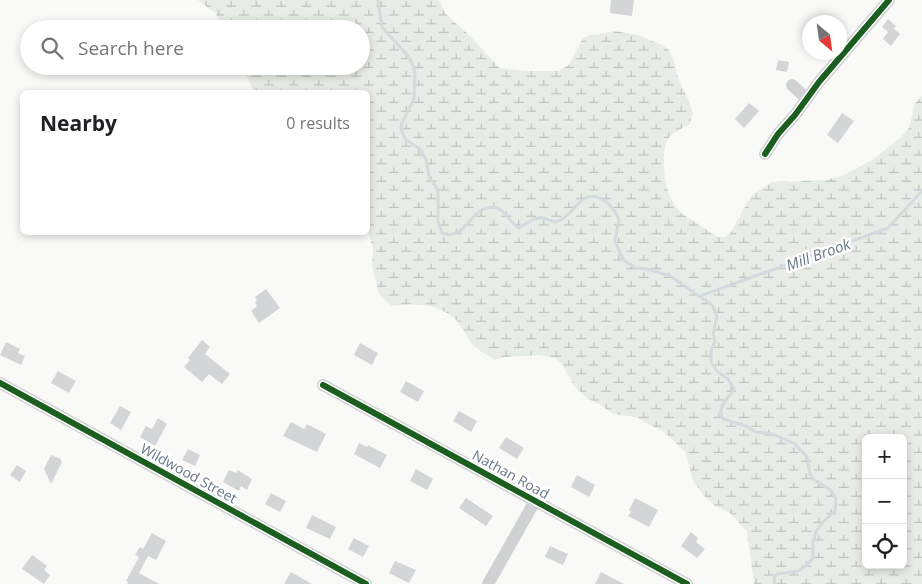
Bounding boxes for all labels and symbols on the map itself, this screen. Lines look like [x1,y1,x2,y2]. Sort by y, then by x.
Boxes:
north arrow [802,15,847,60]
water label: Mill Brook [783,233,854,275]
street label: Wildwood Street [137,439,241,507]
street label: Nathan Road [469,445,553,503]

